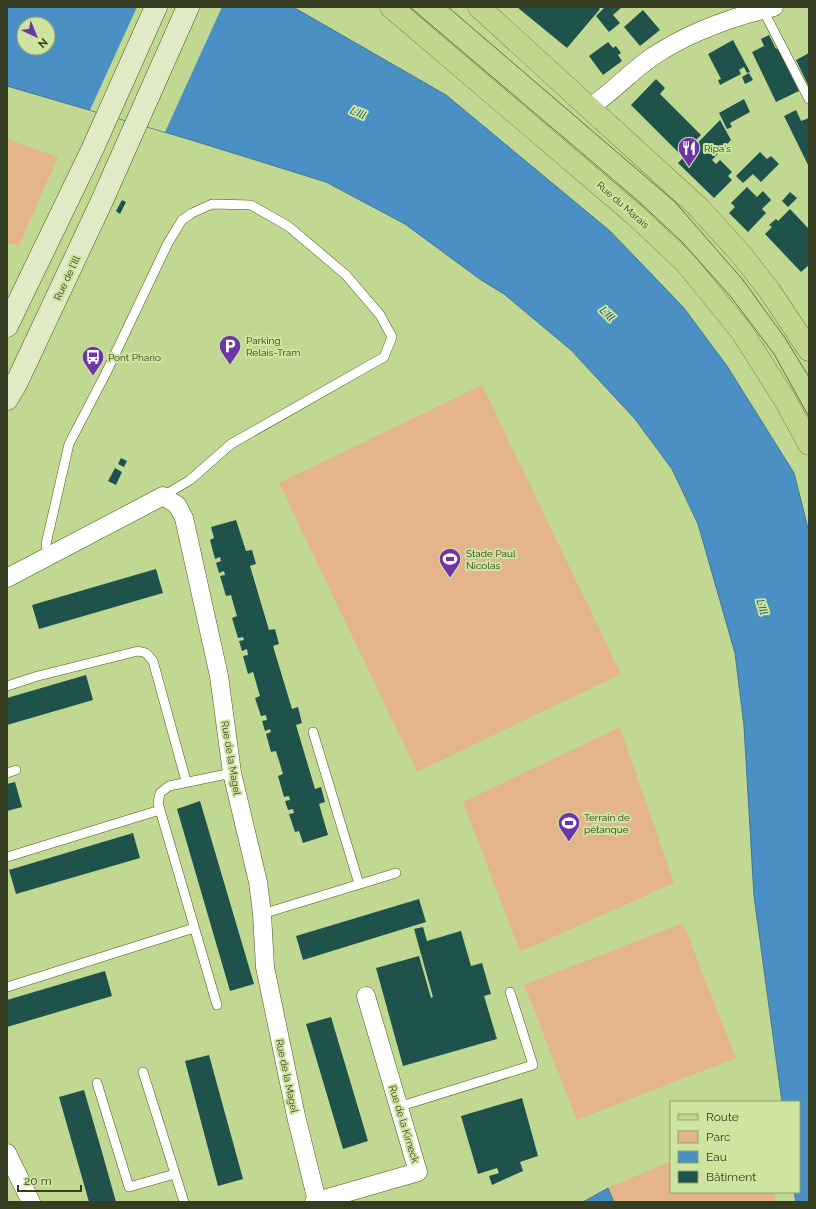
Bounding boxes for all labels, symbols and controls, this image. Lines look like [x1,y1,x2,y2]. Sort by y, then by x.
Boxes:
north arrow [16,16,56,56]
text: N [35,35,50,50]
water label: L'Ill [348,104,368,122]
restaurant icon: Ripa's [676,135,702,168]
place label: Ripa's [704,143,731,154]
street label: Rue du Marais [595,179,652,231]
street label: Rue de l'Ill [52,254,82,302]
water label: L'Ill [597,304,617,324]
parking icon: Parking Relais-Tram [217,333,243,366]
place label: Parking Relais-Tram [246,335,300,358]
bus stop icon: Pont Phario [80,344,106,377]
place label: Pont Phario [108,352,161,363]
sports icon: Stade Paul Nicolas [437,546,463,579]
place label: Stade Paul Nicolas [466,548,516,571]
water label: L'Ill [754,598,770,616]
street label: Rue de la Magel [219,720,243,796]
sports icon: Terrain de pétanque [556,810,582,843]
place label: Terrain de pétanque [584,812,630,835]
street label: Rue de la Magel [274,1038,300,1114]
street label: Rue de la Kirneck [387,1084,421,1165]
legend [670,1101,800,1193]
text: Route [706,1110,739,1124]
text: Parc [706,1130,731,1144]
text: Eau [706,1150,727,1164]
scale bar [18,1167,81,1193]
text: Bâtiment [706,1170,756,1184]
text: 20 m [24,1174,52,1188]

